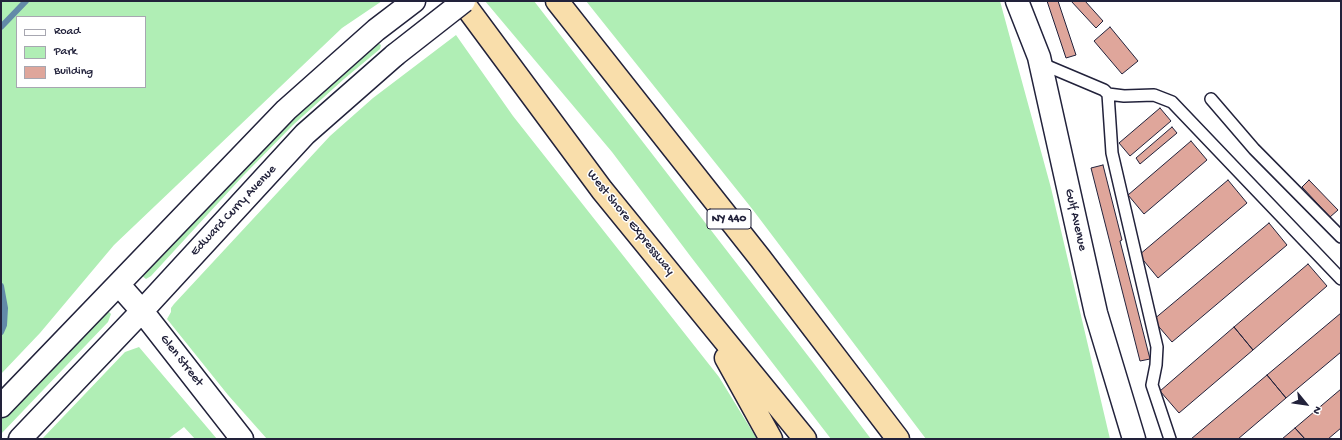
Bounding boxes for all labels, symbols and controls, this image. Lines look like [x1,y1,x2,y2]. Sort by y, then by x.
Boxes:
legend [16,16,146,88]
text: Road [54,25,80,39]
text: Park [54,45,77,59]
text: Building [54,65,93,79]
street label: Edward Curry Avenue [188,162,280,260]
street label: West Shore Expressway [583,167,677,279]
street label: Gulf Avenue [1060,187,1090,253]
road number: NY 440 [707,209,751,229]
street label: Glen Street [156,332,206,390]
north arrow [1286,384,1326,424]
text: N [1310,404,1323,416]

